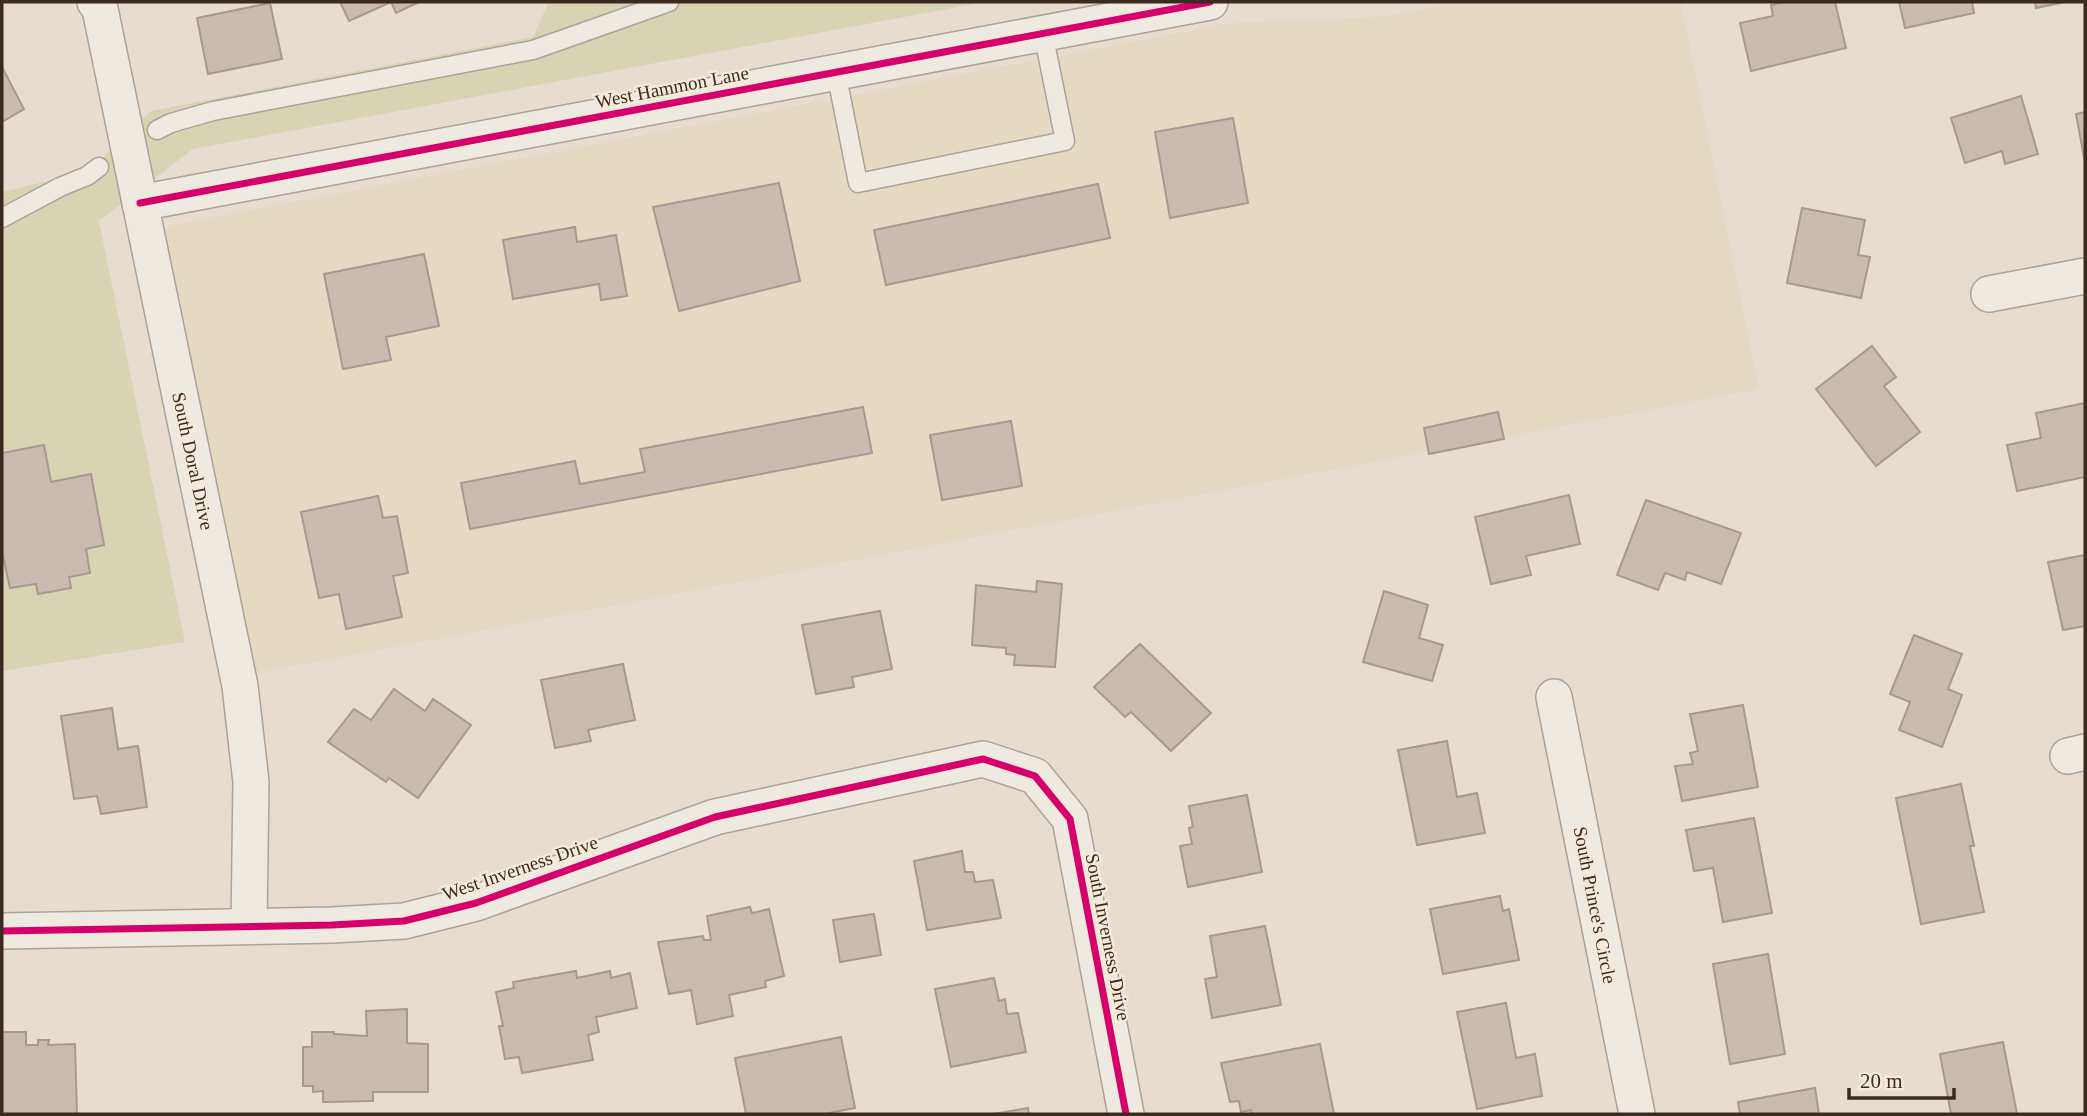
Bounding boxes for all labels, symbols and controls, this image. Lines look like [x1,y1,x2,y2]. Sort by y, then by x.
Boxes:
street label: West Hammon Lane [594,62,750,112]
street label: South Doral Drive [168,390,218,532]
street label: South Prince's Circle [1569,825,1621,985]
street label: West Inverness Drive [439,832,601,904]
street label: South Inverness Drive [1081,852,1135,1022]
scale bar [1849,1056,1954,1100]
text: 20 m [1860,1069,1903,1093]

